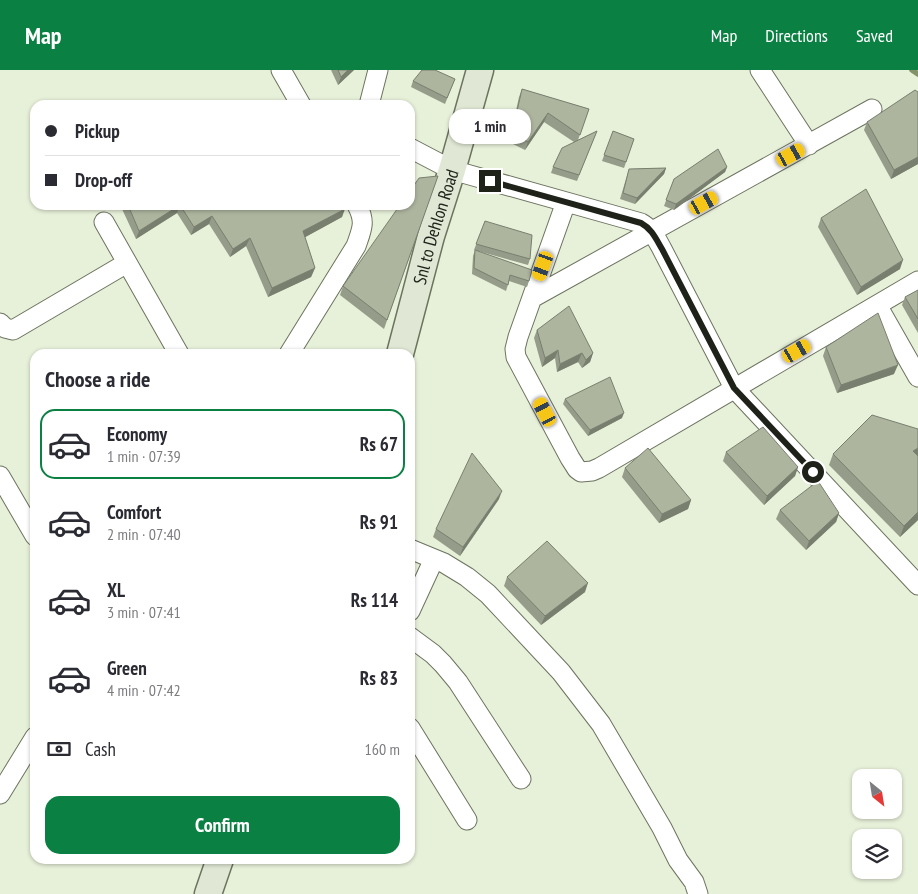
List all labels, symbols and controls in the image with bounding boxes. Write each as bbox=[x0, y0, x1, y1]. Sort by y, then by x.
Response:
text: Map bbox=[25, 20, 62, 51]
text: Map bbox=[711, 24, 737, 47]
text: Directions bbox=[765, 24, 828, 47]
text: Saved bbox=[856, 24, 893, 47]
callout: 1 min bbox=[449, 108, 531, 144]
text: 1 min bbox=[474, 116, 506, 136]
text: Pickup bbox=[75, 119, 120, 143]
car bbox=[774, 141, 807, 169]
street label: Snl to Dehlon Road bbox=[407, 166, 463, 287]
text: Drop-off bbox=[75, 168, 132, 192]
route end bbox=[479, 170, 501, 192]
car bbox=[687, 189, 720, 217]
car bbox=[530, 249, 555, 283]
car bbox=[780, 337, 813, 365]
text: Choose a ride bbox=[45, 365, 150, 393]
car bbox=[531, 395, 558, 429]
icon: car bbox=[47, 422, 92, 467]
text: Economy bbox=[107, 422, 167, 446]
text: Rs 67 bbox=[360, 432, 398, 456]
text: 1 min · 07:39 bbox=[107, 446, 181, 466]
route start bbox=[802, 461, 824, 483]
icon: car bbox=[47, 500, 92, 545]
text: Comfort bbox=[107, 500, 161, 524]
text: Rs 91 bbox=[360, 510, 398, 534]
text: 2 min · 07:40 bbox=[107, 524, 181, 544]
icon: car bbox=[47, 578, 92, 623]
text: XL bbox=[107, 578, 125, 602]
text: Rs 114 bbox=[351, 588, 398, 612]
text: 3 min · 07:41 bbox=[107, 602, 181, 622]
icon: car bbox=[47, 656, 92, 701]
text: Green bbox=[107, 656, 147, 680]
text: Rs 83 bbox=[360, 666, 398, 690]
text: 4 min · 07:42 bbox=[107, 680, 181, 700]
icon: cash bbox=[45, 735, 73, 763]
text: Cash bbox=[85, 737, 116, 761]
text: 160 m bbox=[365, 739, 400, 759]
north arrow bbox=[852, 769, 902, 819]
map controls bbox=[852, 769, 902, 879]
button: Confirm bbox=[45, 796, 400, 854]
button: layers bbox=[852, 829, 902, 879]

